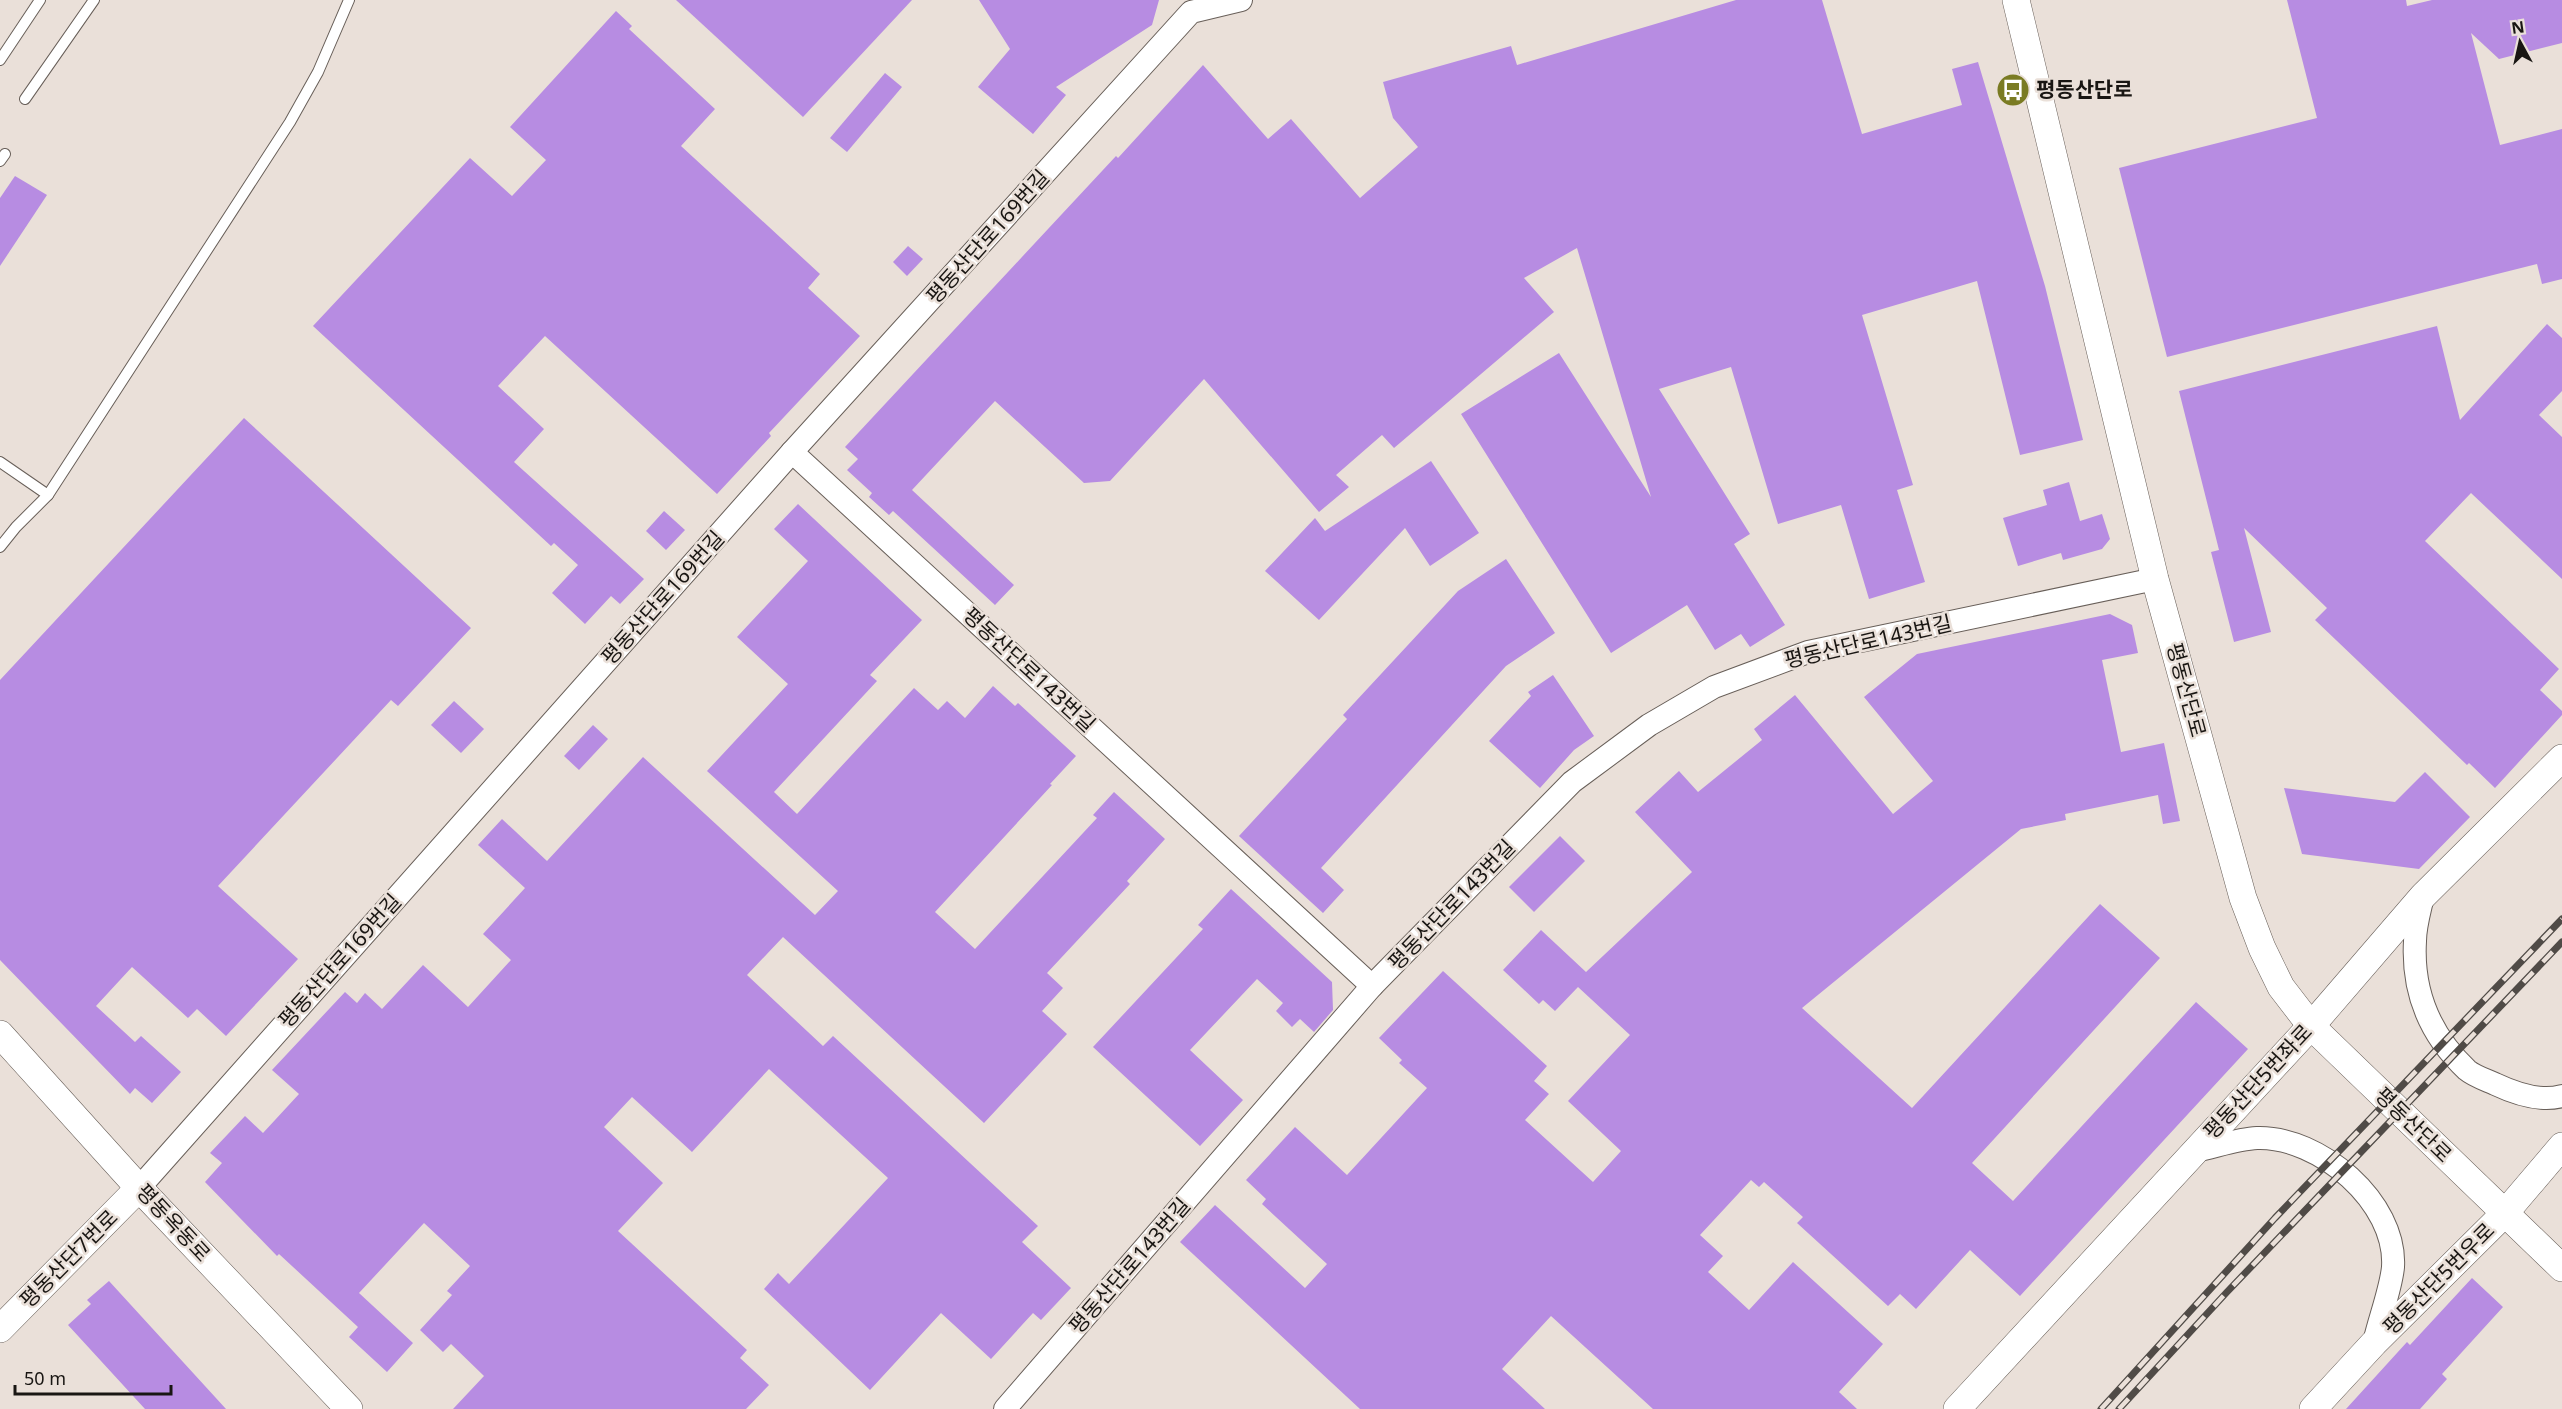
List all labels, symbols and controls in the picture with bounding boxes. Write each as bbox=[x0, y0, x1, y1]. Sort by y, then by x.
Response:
north arrow bbox=[2490, 12, 2550, 72]
text: N bbox=[2510, 15, 2526, 39]
bus stop icon: 평동산단로 bbox=[1995, 72, 2031, 108]
place label: 평동산단로 bbox=[2036, 75, 2133, 103]
street label: 평동산단로169번길 bbox=[920, 163, 1055, 309]
street label: 평동산단로169번길 bbox=[595, 524, 730, 670]
street label: 평동산단로143번길 bbox=[958, 601, 1102, 738]
street label: 평동산단로143번길 bbox=[1781, 608, 1954, 674]
street label: 평동산단로 bbox=[2161, 639, 2213, 740]
street label: 평동산단로143번길 bbox=[1382, 833, 1521, 976]
street label: 평동산단로169번길 bbox=[272, 887, 407, 1033]
street label: 평동산단5번좌로 bbox=[2197, 1018, 2318, 1145]
street label: 평동산단로 bbox=[2369, 1081, 2458, 1168]
street label: 평동옥동로 bbox=[131, 1177, 217, 1267]
street label: 평동산단로143번길 bbox=[1062, 1192, 1196, 1339]
street label: 평동산단7번로 bbox=[13, 1203, 123, 1313]
street label: 평동산단5번우로 bbox=[2376, 1216, 2500, 1340]
scale bar bbox=[15, 1358, 171, 1396]
text: 50 m bbox=[24, 1366, 66, 1390]

